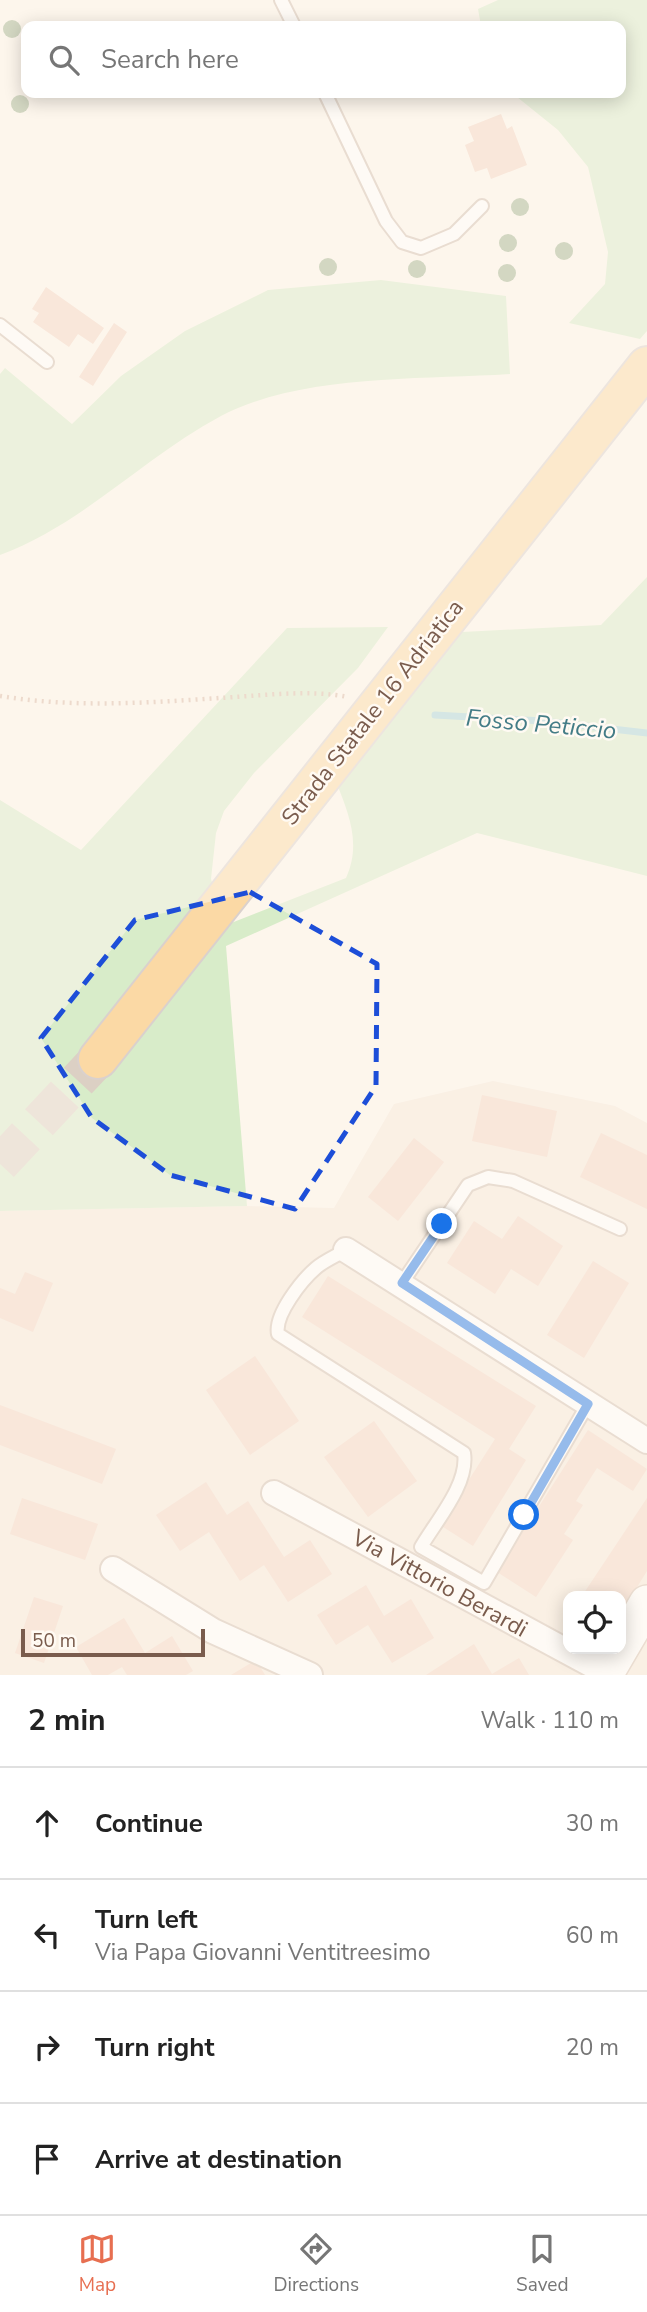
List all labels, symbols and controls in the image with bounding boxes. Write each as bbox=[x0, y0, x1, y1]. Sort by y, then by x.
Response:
search box bbox=[21, 21, 626, 98]
icon: search bbox=[45, 41, 83, 79]
text: Search here bbox=[101, 42, 239, 77]
street label: Strada Statale 16 Adriatica bbox=[274, 593, 470, 832]
water label: Fosso Peticcio bbox=[464, 701, 618, 747]
route end bbox=[426, 1208, 457, 1239]
route start bbox=[508, 1499, 539, 1530]
street label: Via Vittorio Berardi bbox=[346, 1522, 533, 1645]
map controls bbox=[563, 1591, 626, 1654]
button: locate bbox=[563, 1591, 626, 1654]
scale bar bbox=[21, 1626, 205, 1658]
text: 50 m bbox=[32, 1628, 76, 1654]
text: 2 min bbox=[28, 1700, 106, 1741]
text: Walk · 110 m bbox=[480, 1705, 619, 1736]
icon: ahead bbox=[28, 1804, 66, 1842]
text: Continue bbox=[95, 1806, 203, 1841]
text: 30 m bbox=[566, 1808, 619, 1839]
text: Turn left bbox=[95, 1902, 198, 1937]
icon: left bbox=[28, 1916, 66, 1954]
text: 60 m bbox=[566, 1920, 619, 1951]
text: Via Papa Giovanni Ventitreesimo bbox=[95, 1937, 431, 1968]
icon: right bbox=[28, 2028, 66, 2066]
text: Turn right bbox=[95, 2030, 214, 2065]
text: 20 m bbox=[566, 2032, 619, 2063]
icon: arrive bbox=[28, 2140, 66, 2178]
text: Arrive at destination bbox=[95, 2142, 342, 2177]
tab: Map bbox=[78, 2230, 116, 2298]
tab: Directions bbox=[273, 2230, 359, 2298]
tab: Saved bbox=[516, 2230, 569, 2298]

